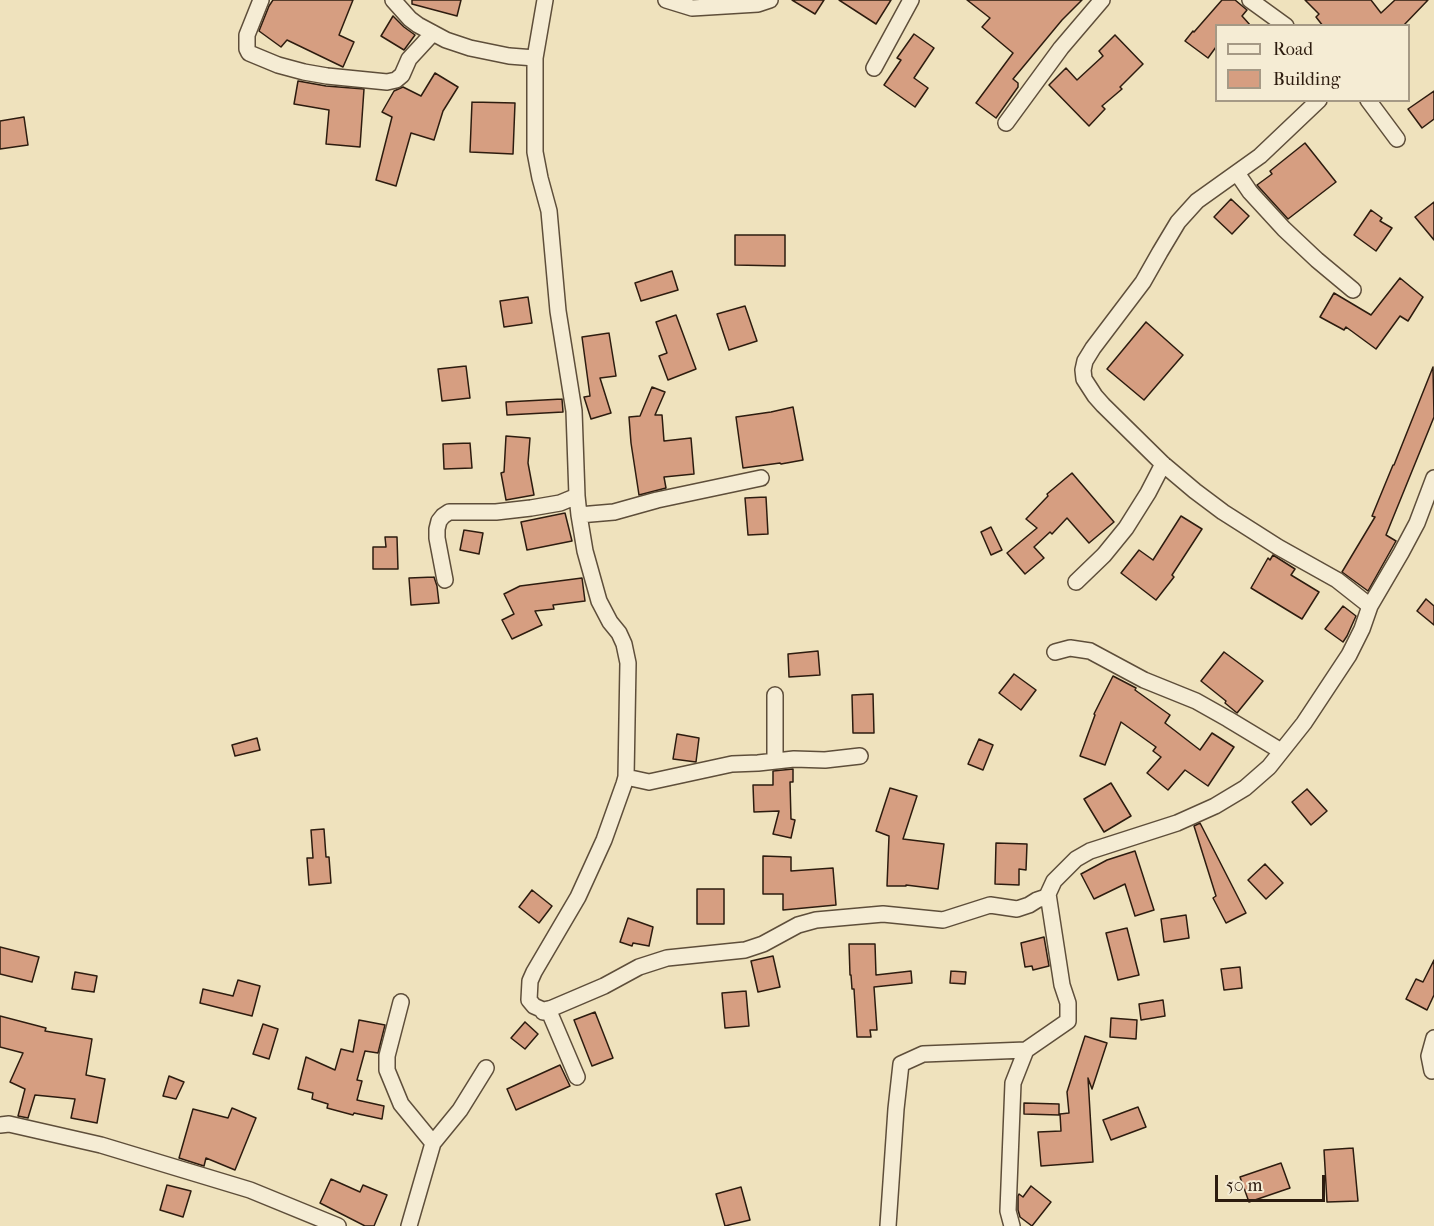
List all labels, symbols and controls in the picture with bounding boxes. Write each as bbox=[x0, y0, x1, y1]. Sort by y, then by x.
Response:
legend bbox=[1215, 24, 1410, 102]
text: Road bbox=[1273, 39, 1313, 60]
text: Building bbox=[1273, 69, 1340, 90]
scale bar bbox=[1218, 1163, 1328, 1201]
text: 50 m bbox=[1226, 1175, 1262, 1196]

